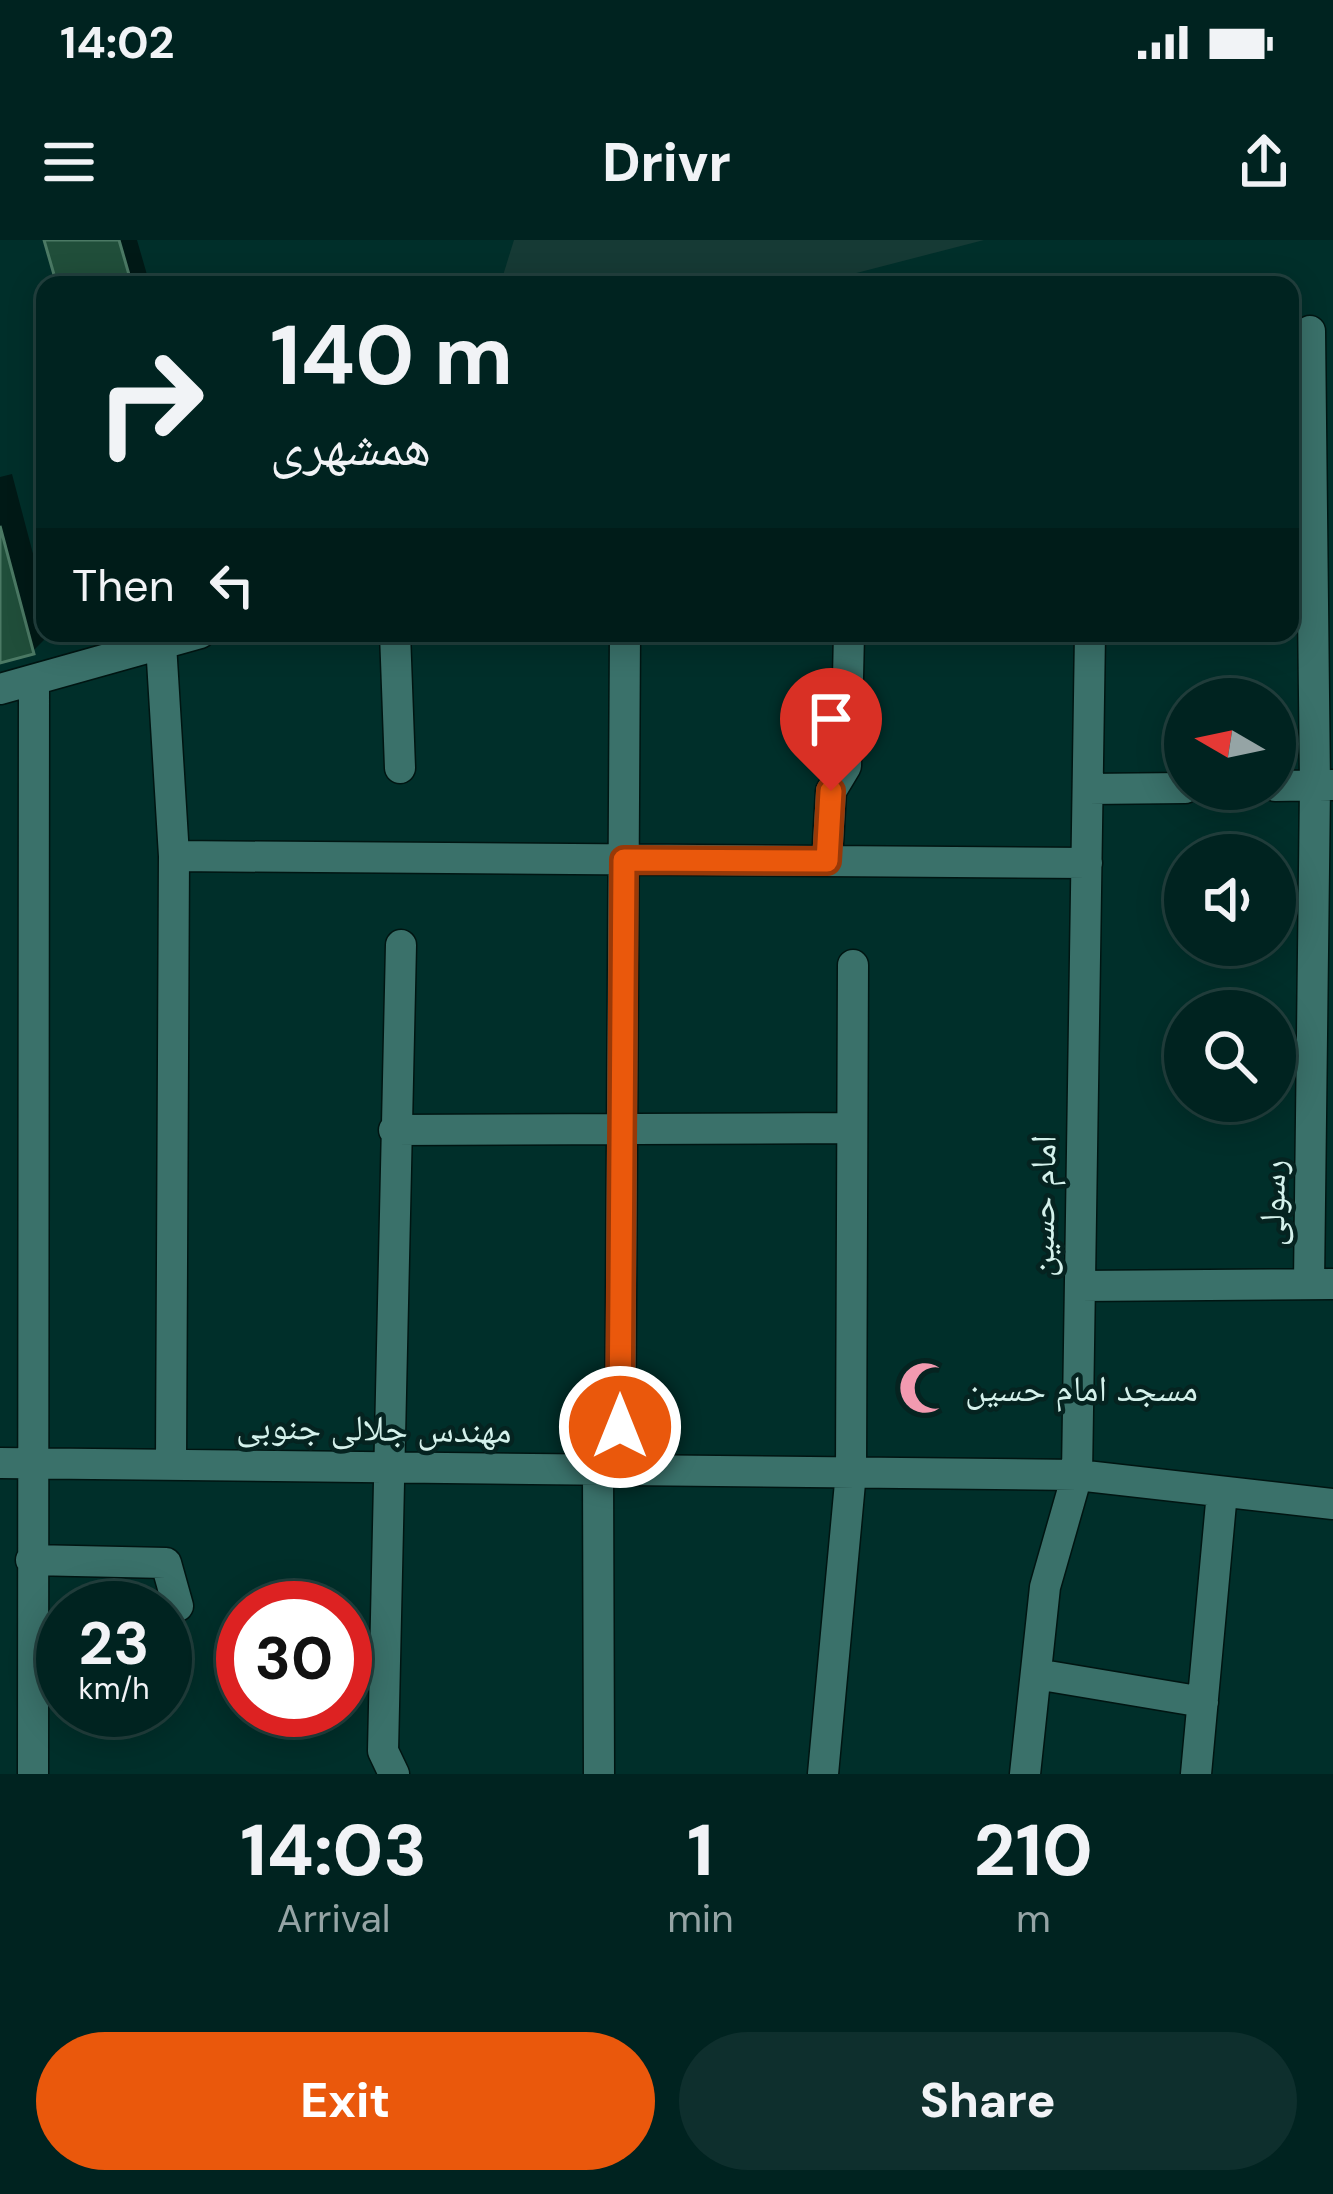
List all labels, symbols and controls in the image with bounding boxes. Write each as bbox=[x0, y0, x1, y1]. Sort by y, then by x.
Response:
text: 14:02 bbox=[60, 13, 175, 72]
text: Drivr bbox=[602, 127, 731, 198]
icon: menu bbox=[36, 129, 102, 195]
icon: share bbox=[1231, 129, 1297, 195]
text: 140 m bbox=[270, 301, 513, 410]
icon: right bbox=[72, 324, 228, 480]
text: همشهری bbox=[270, 411, 431, 482]
icon: left bbox=[199, 552, 265, 618]
text: Then bbox=[72, 556, 175, 615]
pin bbox=[780, 668, 882, 791]
north arrow bbox=[1164, 678, 1296, 810]
map controls bbox=[1164, 678, 1296, 1122]
icon: arrive bbox=[798, 686, 864, 752]
button: sound bbox=[1164, 834, 1296, 966]
button: search bbox=[1164, 990, 1296, 1122]
street label: امام حسین bbox=[1017, 1135, 1067, 1277]
street label: رسولی bbox=[1248, 1159, 1296, 1247]
mosque icon: مسجد امام حسین bbox=[896, 1359, 954, 1417]
position arrow bbox=[557, 1364, 683, 1490]
place label: مسجد امام حسین bbox=[965, 1365, 1198, 1412]
street label: مهندس جلالی جنوبی bbox=[236, 1402, 512, 1454]
speed limit sign: 30 bbox=[216, 1581, 372, 1737]
text: 23 bbox=[79, 1604, 149, 1683]
text: km/h bbox=[79, 1669, 149, 1708]
text: 14:03 bbox=[240, 1804, 427, 1897]
text: 1 bbox=[687, 1804, 714, 1897]
text: 210 bbox=[974, 1804, 1093, 1897]
text: Arrival bbox=[277, 1893, 390, 1944]
text: min bbox=[667, 1893, 734, 1944]
text: m bbox=[1016, 1893, 1051, 1944]
button: Exit bbox=[36, 2032, 655, 2170]
button: Share bbox=[679, 2032, 1297, 2170]

